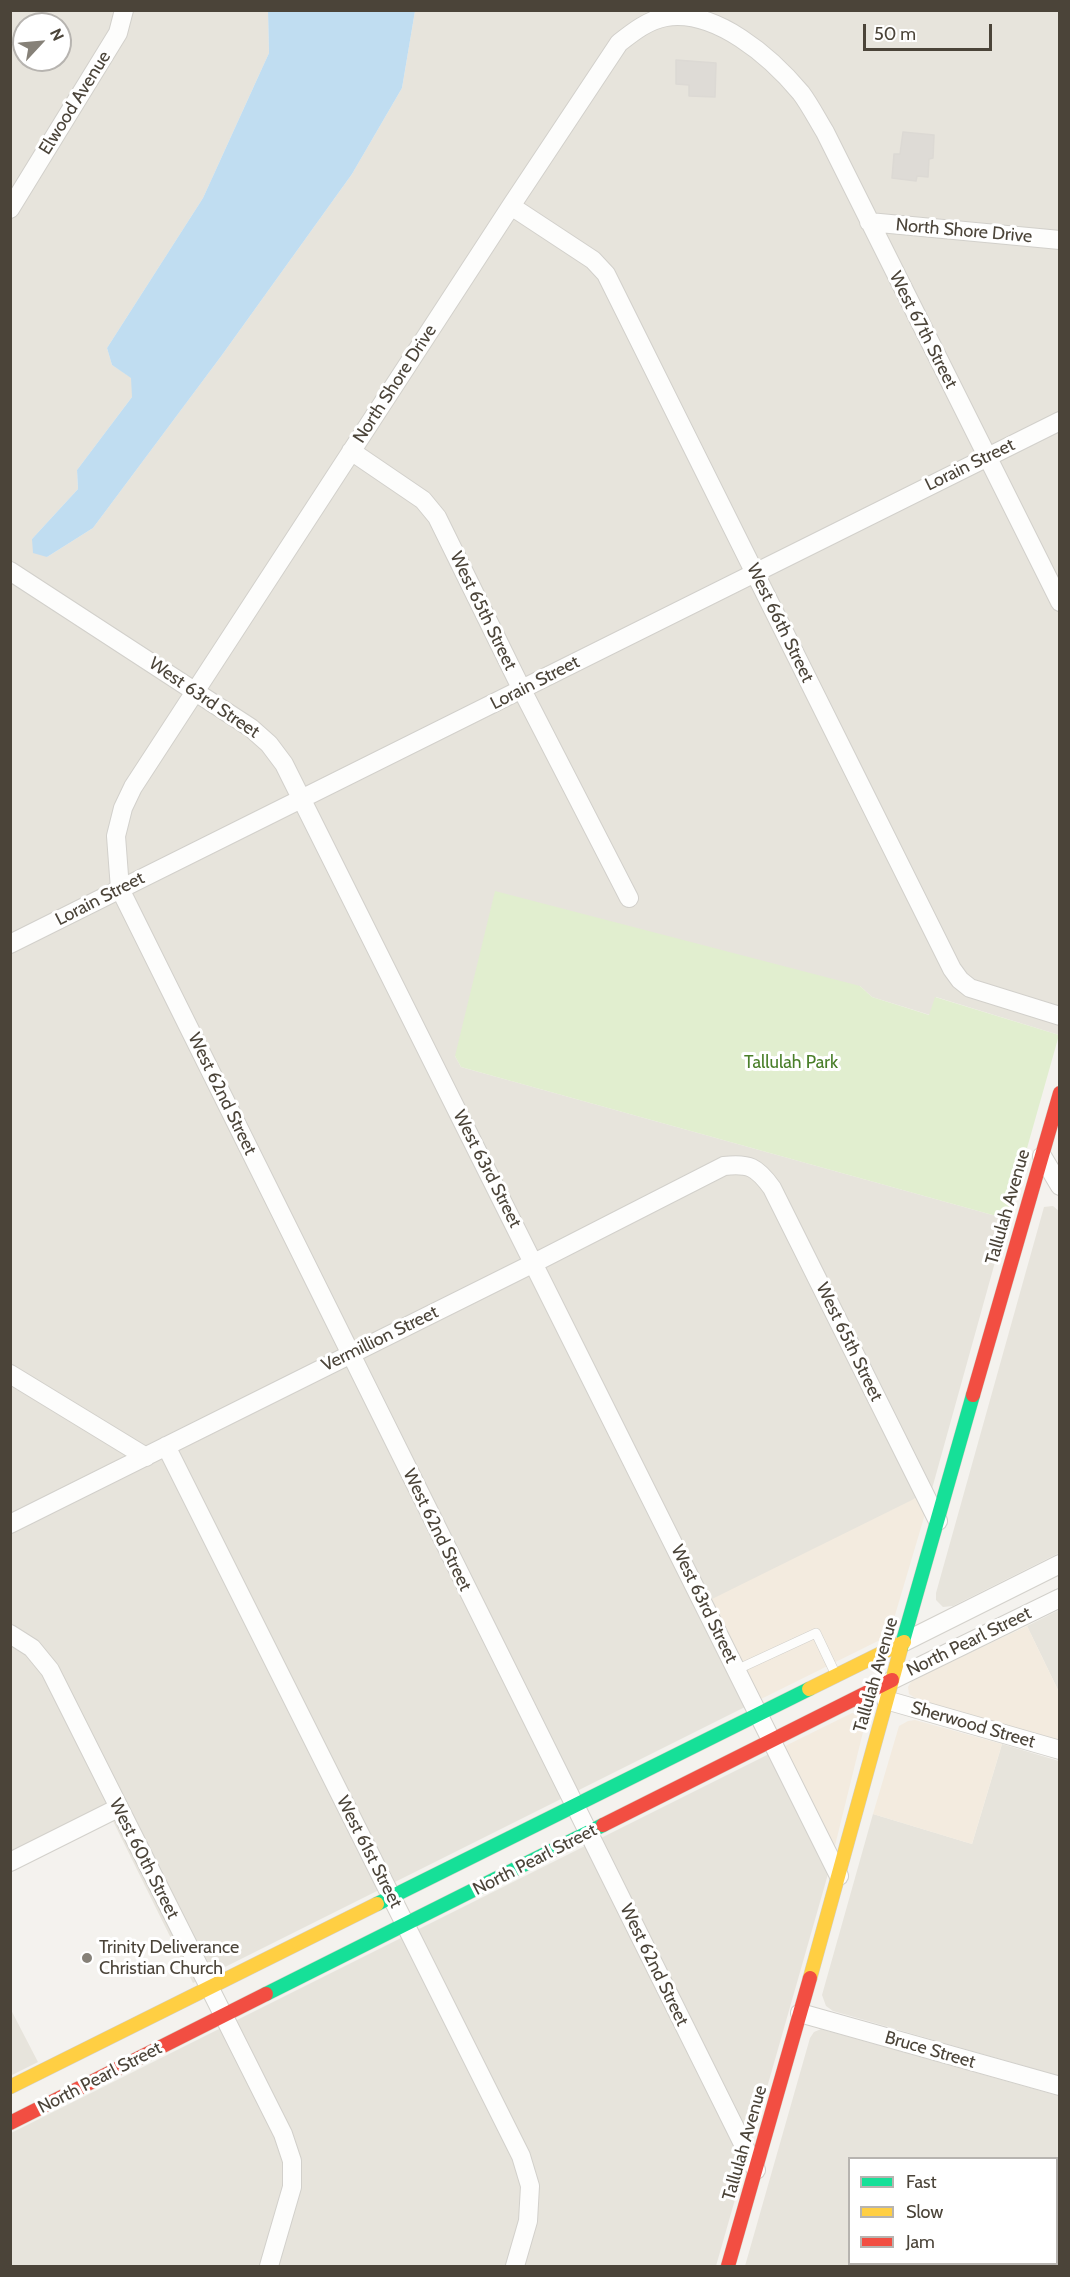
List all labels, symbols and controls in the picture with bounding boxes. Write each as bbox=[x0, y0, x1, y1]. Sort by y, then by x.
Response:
north arrow bbox=[12, 12, 72, 72]
scale bar bbox=[866, 12, 995, 50]
text: 50 m bbox=[874, 23, 916, 45]
text: N bbox=[46, 26, 68, 44]
street label: Elwood Avenue bbox=[35, 47, 115, 159]
street label: North Shore Drive bbox=[895, 214, 1033, 248]
street label: West 67th Street bbox=[884, 268, 962, 392]
street label: North Shore Drive bbox=[349, 321, 441, 447]
street label: Lorain Street bbox=[922, 434, 1018, 496]
street label: West 65th Street bbox=[445, 548, 521, 674]
street label: West 66th Street bbox=[742, 560, 818, 686]
street label: Lorain Street bbox=[487, 651, 583, 715]
street label: West 63rd Street bbox=[145, 653, 263, 743]
street label: Lorain Street bbox=[52, 867, 148, 931]
street label: West 62nd Street bbox=[183, 1029, 261, 1159]
park label: Tallulah Park bbox=[744, 1052, 838, 1074]
street label: West 63rd Street bbox=[448, 1107, 526, 1231]
street label: Tallulah Avenue bbox=[981, 1147, 1035, 1267]
street label: West 65th Street bbox=[811, 1279, 887, 1405]
street label: Vermillion Street bbox=[318, 1301, 442, 1377]
street label: West 62nd Street bbox=[398, 1465, 476, 1595]
street label: West 63rd Street bbox=[666, 1541, 742, 1667]
street label: North Pearl Street bbox=[903, 1602, 1035, 1682]
street label: Tallulah Avenue bbox=[849, 1615, 903, 1735]
street label: Sherwood Street bbox=[908, 1697, 1038, 1753]
street label: West 61st Street bbox=[331, 1792, 407, 1912]
street label: West 60th Street bbox=[104, 1795, 184, 1923]
street label: North Pearl Street bbox=[469, 1819, 601, 1901]
street label: West 62nd Street bbox=[615, 1900, 693, 2030]
place label: Trinity Deliverance Christian Church bbox=[99, 1937, 239, 1980]
marker: Trinity Deliverance Christian Church bbox=[80, 1951, 94, 1965]
street label: Bruce Street bbox=[882, 2027, 978, 2073]
street label: North Pearl Street bbox=[34, 2037, 166, 2119]
street label: Tallulah Avenue bbox=[718, 2083, 772, 2203]
legend bbox=[848, 2157, 1058, 2265]
text: Fast bbox=[906, 2171, 937, 2193]
text: Slow bbox=[906, 2201, 943, 2223]
text: Jam bbox=[906, 2231, 935, 2253]

